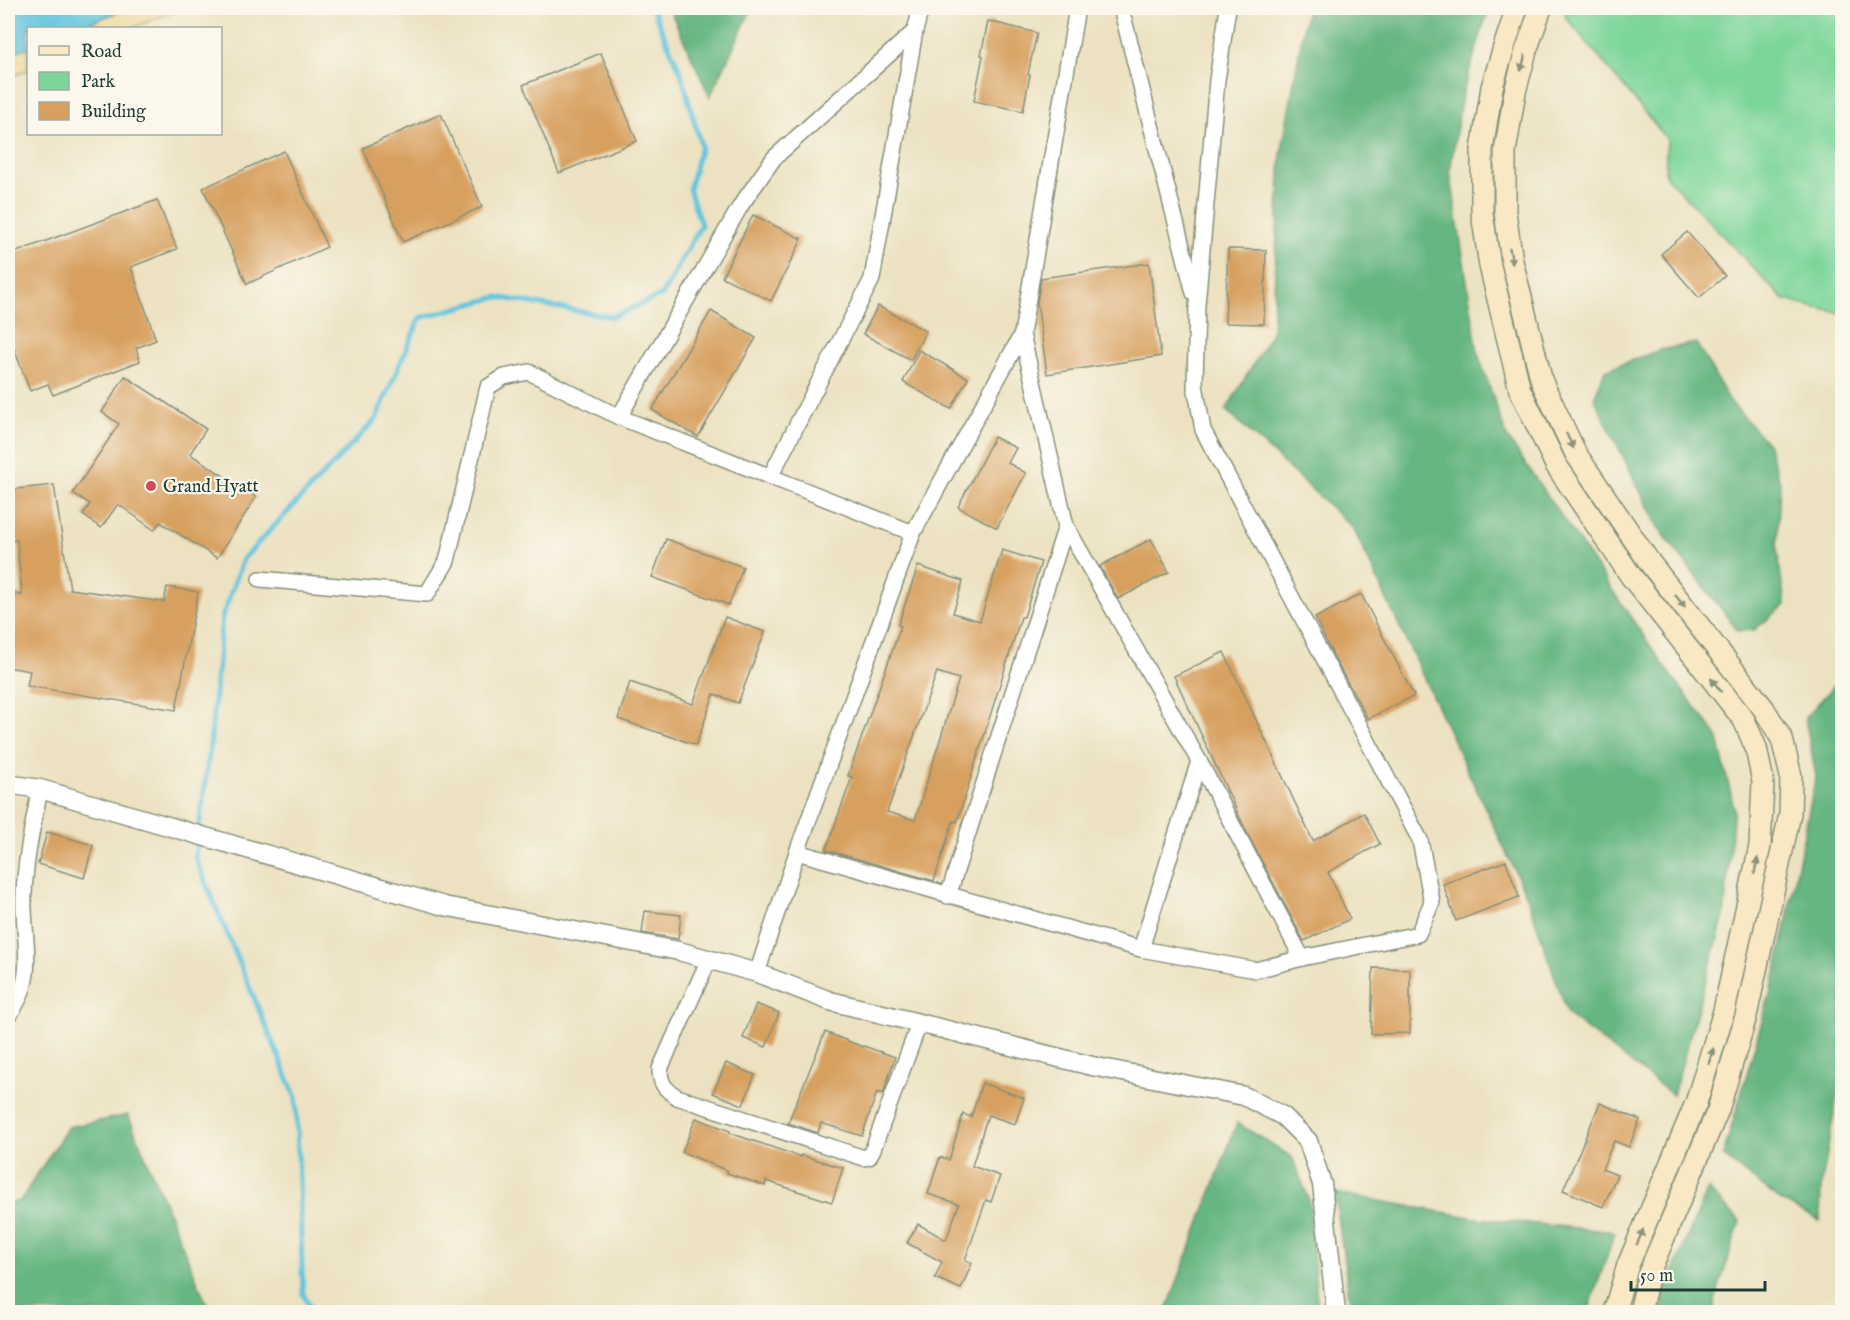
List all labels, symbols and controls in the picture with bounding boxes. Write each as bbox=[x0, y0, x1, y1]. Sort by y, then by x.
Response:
legend bbox=[27, 27, 222, 135]
text: Road bbox=[81, 41, 122, 64]
one-way arrow bbox=[1517, 54, 1527, 72]
text: Park bbox=[81, 71, 116, 94]
text: Building bbox=[81, 101, 146, 124]
one-way arrow bbox=[1507, 246, 1516, 265]
one-way arrow bbox=[1565, 432, 1574, 449]
place label: Grand Hyatt bbox=[163, 476, 259, 499]
marker: Grand Hyatt bbox=[144, 479, 158, 493]
one-way arrow bbox=[1673, 593, 1686, 609]
one-way arrow bbox=[1711, 677, 1723, 692]
one-way arrow bbox=[1752, 857, 1761, 876]
one-way arrow bbox=[1706, 1047, 1716, 1065]
one-way arrow bbox=[1635, 1228, 1645, 1246]
scale bar bbox=[1631, 1254, 1764, 1292]
text: 50 m bbox=[1640, 1265, 1673, 1288]

